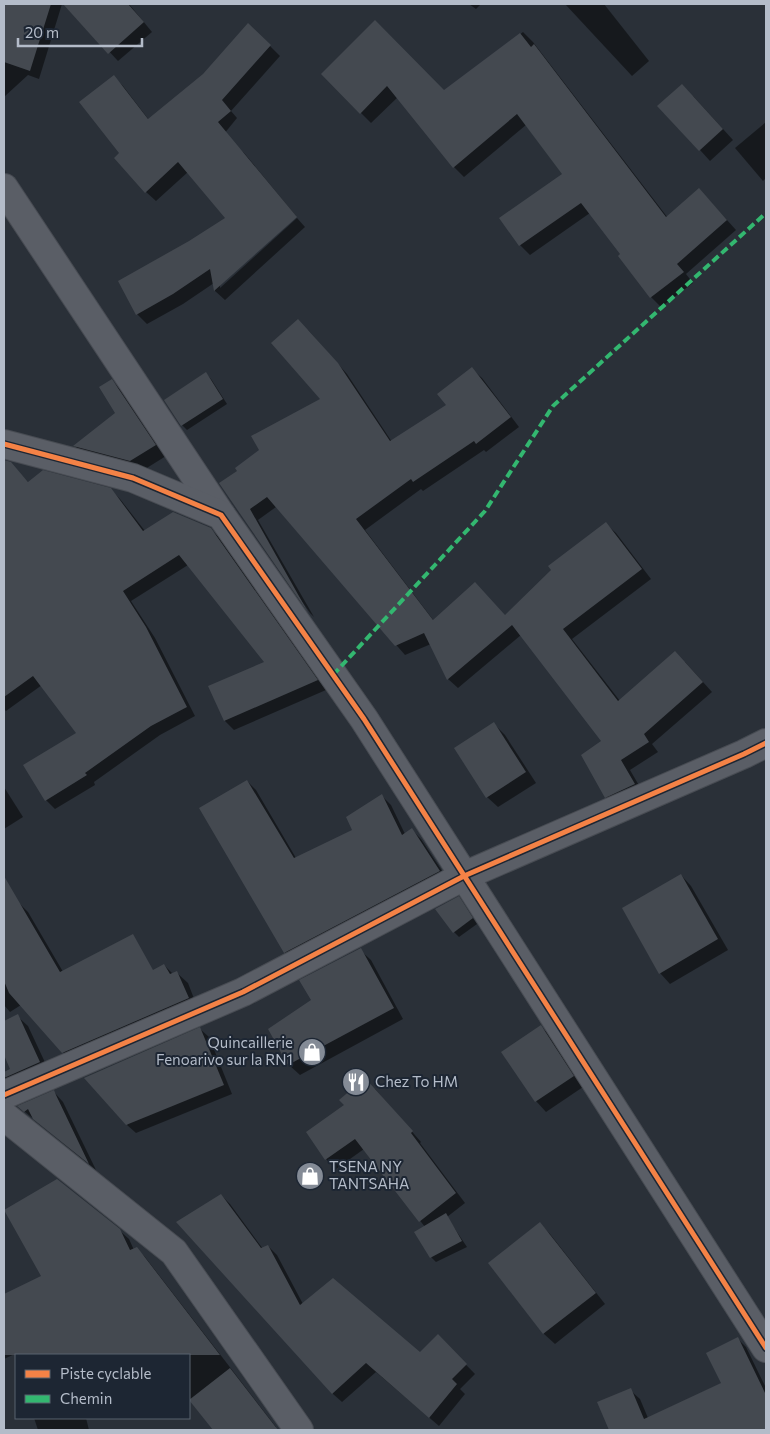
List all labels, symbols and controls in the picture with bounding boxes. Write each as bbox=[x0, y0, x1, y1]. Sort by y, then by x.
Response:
scale bar bbox=[18, 15, 141, 47]
text: 20 m bbox=[25, 23, 59, 41]
place label: Quincaillerie Fenoarivo sur la RN1 bbox=[156, 1033, 293, 1068]
shop icon: Quincaillerie Fenoarivo sur la RN1 bbox=[297, 1037, 327, 1067]
restaurant icon: Chez To HM bbox=[341, 1067, 371, 1097]
place label: Chez To HM bbox=[375, 1072, 458, 1090]
place label: TSENA NY TANTSAHA bbox=[329, 1157, 409, 1192]
shop icon: TSENA NY TANTSAHA bbox=[295, 1161, 325, 1191]
legend bbox=[15, 1354, 190, 1419]
text: Piste cyclable bbox=[60, 1364, 152, 1382]
text: Chemin bbox=[60, 1389, 112, 1407]

